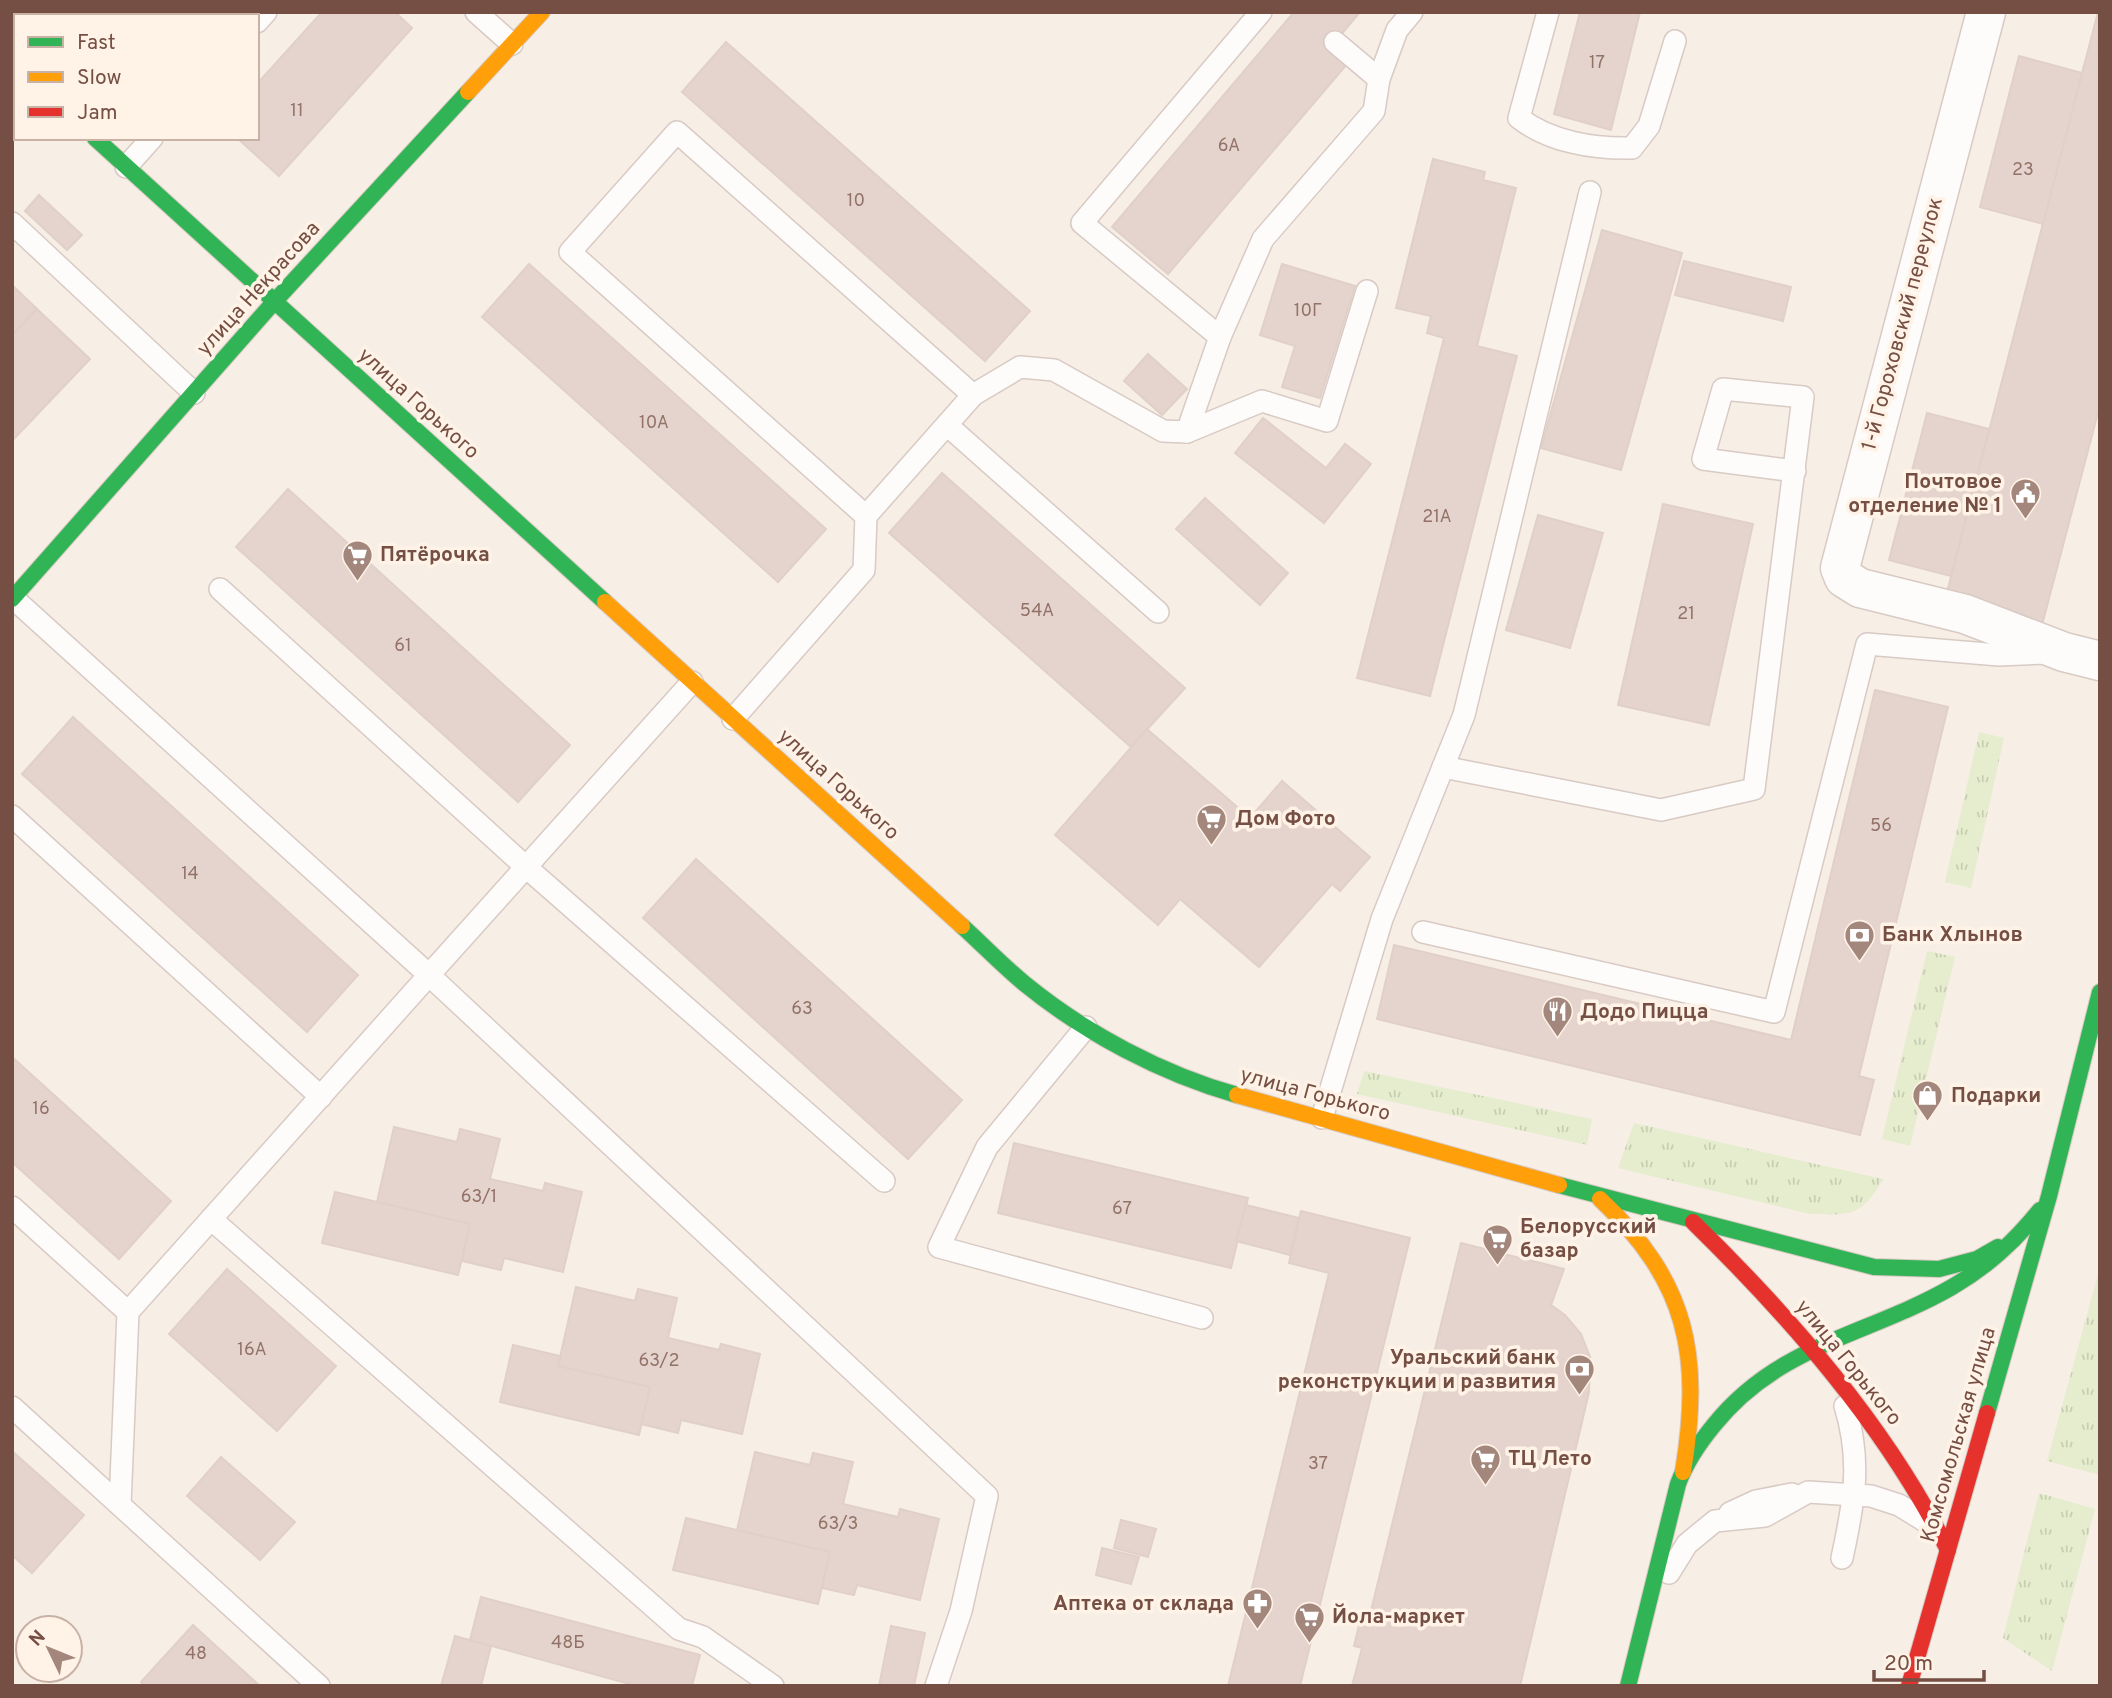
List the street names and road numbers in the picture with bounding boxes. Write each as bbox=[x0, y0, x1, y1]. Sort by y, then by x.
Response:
street label: 1-й Гороховский переулок bbox=[1856, 194, 1950, 454]
street label: улица Некрасова bbox=[191, 216, 327, 362]
street label: улица Горького bbox=[352, 342, 484, 466]
street label: улица Горького bbox=[772, 723, 904, 847]
street label: улица Горького bbox=[1237, 1062, 1393, 1128]
street label: улица Горького bbox=[1789, 1294, 1907, 1432]
street label: Комсомольская улица bbox=[1915, 1324, 2003, 1546]

